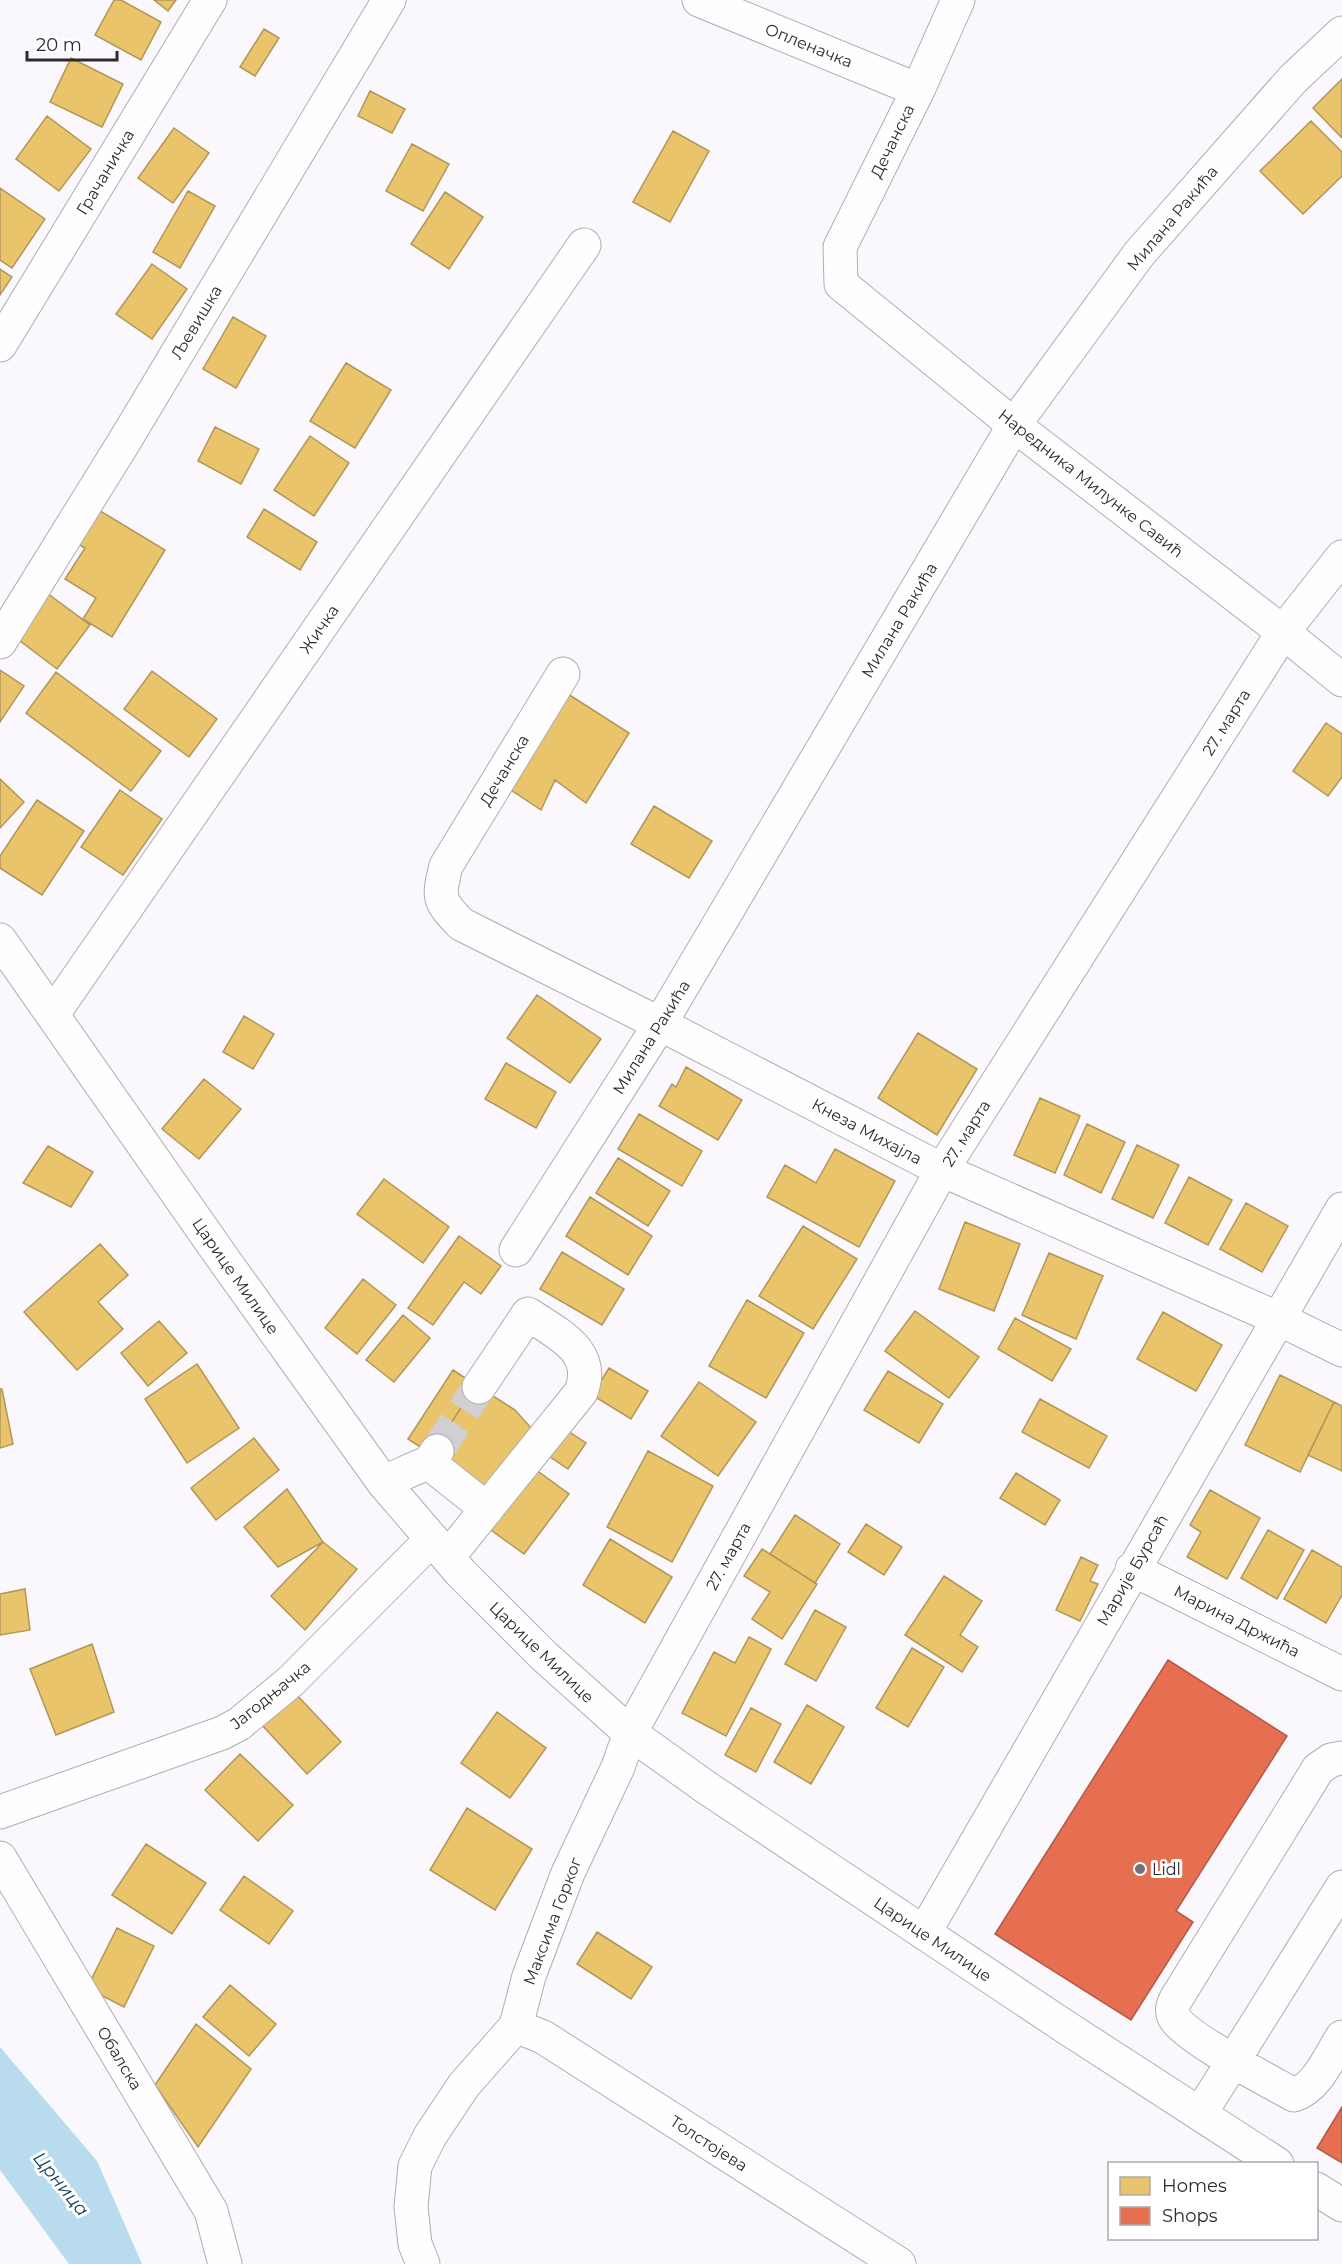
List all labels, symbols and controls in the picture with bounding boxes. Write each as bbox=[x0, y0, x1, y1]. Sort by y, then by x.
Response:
street label: Опленачка bbox=[762, 19, 855, 72]
scale bar bbox=[27, 24, 117, 62]
text: 20 m bbox=[36, 34, 82, 56]
street label: Дечанска bbox=[866, 101, 918, 181]
street label: Грачаничка bbox=[72, 126, 138, 218]
street label: Милана Ракића bbox=[1123, 162, 1222, 275]
street label: Љевишка bbox=[167, 282, 226, 363]
street label: Наредника Милунке Савић bbox=[994, 405, 1187, 562]
street label: Милана Ракића bbox=[858, 559, 941, 681]
street label: Жичка bbox=[296, 601, 343, 657]
street label: 27. марта bbox=[1199, 686, 1254, 759]
street label: Дечанска bbox=[476, 731, 533, 809]
street label: Милана Ракића bbox=[609, 977, 694, 1098]
street label: Кнеза Михајла bbox=[809, 1094, 925, 1168]
street label: 27. марта bbox=[939, 1097, 994, 1170]
street label: Царице Милице bbox=[188, 1214, 283, 1338]
street label: Марије Бурсаћ bbox=[1093, 1511, 1172, 1629]
street label: 27. марта bbox=[702, 1519, 755, 1594]
street label: Марина Држића bbox=[1171, 1581, 1303, 1661]
street label: Царице Милице bbox=[485, 1598, 598, 1707]
street label: Јагодњачка bbox=[226, 1657, 314, 1734]
street label: Максима Горког bbox=[519, 1854, 586, 1988]
place label: Lidl bbox=[1152, 1860, 1181, 1879]
marker: Lidl bbox=[1133, 1862, 1147, 1876]
street label: Царице Милице bbox=[870, 1893, 995, 1986]
street label: Обалска bbox=[93, 2023, 146, 2094]
street label: Толстојева bbox=[667, 2111, 751, 2175]
water label: Црница bbox=[28, 2147, 94, 2221]
legend bbox=[1108, 2162, 1318, 2240]
text: Homes bbox=[1162, 2175, 1227, 2197]
text: Shops bbox=[1162, 2205, 1218, 2227]

